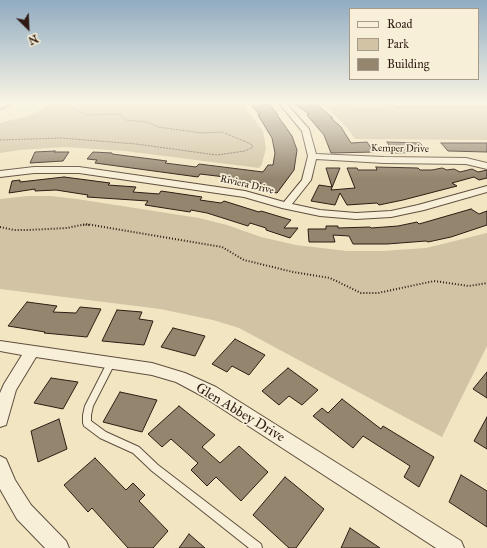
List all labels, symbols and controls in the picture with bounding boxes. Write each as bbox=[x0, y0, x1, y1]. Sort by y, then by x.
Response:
north arrow bbox=[8, 8, 48, 48]
legend bbox=[349, 8, 479, 80]
text: Road bbox=[387, 17, 413, 31]
text: N bbox=[26, 32, 40, 47]
text: Park bbox=[387, 37, 409, 51]
text: Building bbox=[387, 57, 429, 71]
street label: Kemper Drive bbox=[371, 142, 429, 156]
street label: Riviera Drive bbox=[219, 173, 275, 197]
street label: Glen Abbey Drive bbox=[192, 380, 288, 446]

